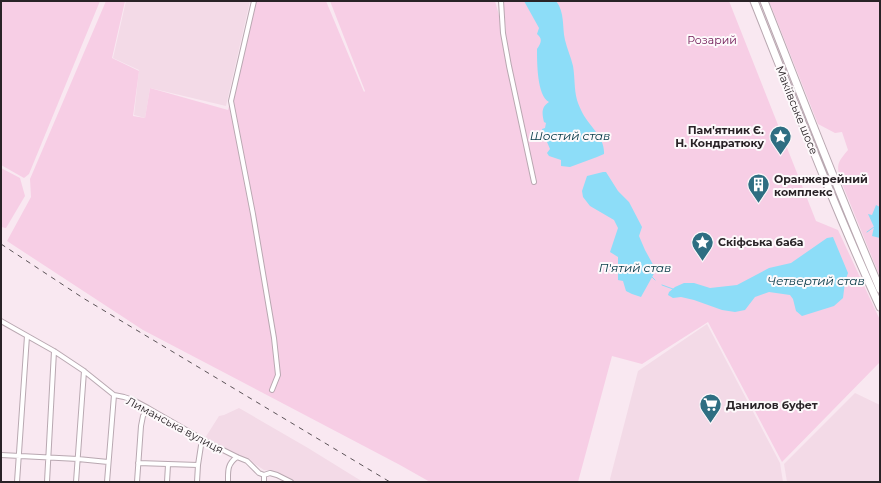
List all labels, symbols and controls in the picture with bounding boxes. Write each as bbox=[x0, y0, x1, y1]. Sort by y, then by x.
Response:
park label: Розарий bbox=[687, 33, 737, 47]
street label: Макіївське шосе bbox=[773, 64, 821, 157]
place label: Пам'ятник Є. Н. Кондратюку bbox=[675, 123, 764, 150]
place icon: Пам'ятник Є. Н. Кондратюку bbox=[767, 123, 793, 156]
water label: Шостий став bbox=[530, 128, 610, 143]
building icon: Оранжерейний комплекс bbox=[746, 172, 772, 205]
place label: Оранжерейний комплекс bbox=[774, 172, 868, 199]
place icon: Скіфська баба bbox=[689, 229, 715, 262]
place label: Скіфська баба bbox=[718, 235, 804, 249]
water label: П'ятий став bbox=[599, 260, 671, 275]
water label: Четвертий став bbox=[767, 273, 865, 288]
supermarket icon: Данилов буфет bbox=[698, 392, 724, 425]
street label: Лиманська вулиця bbox=[124, 393, 226, 457]
place label: Данилов буфет bbox=[726, 398, 818, 412]

